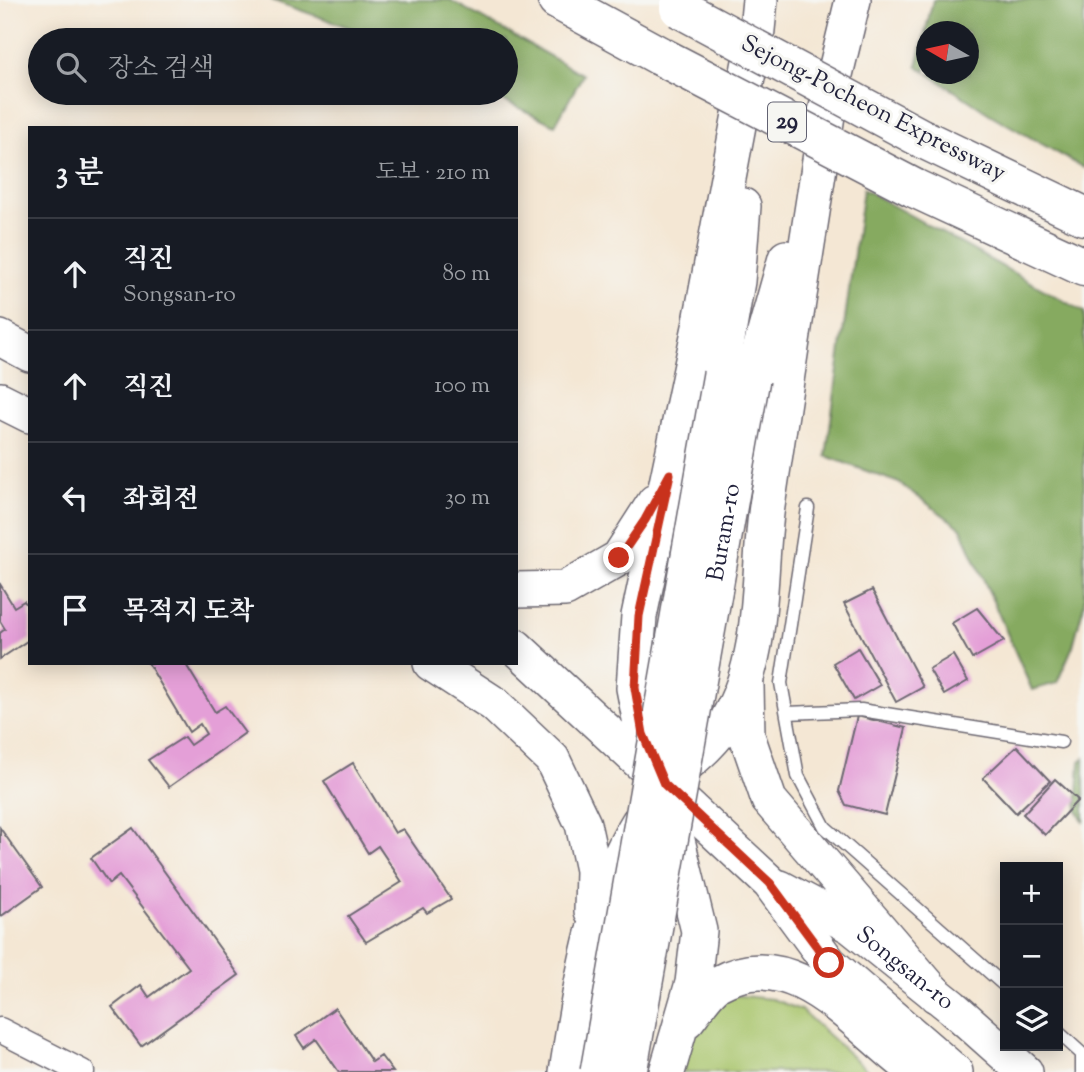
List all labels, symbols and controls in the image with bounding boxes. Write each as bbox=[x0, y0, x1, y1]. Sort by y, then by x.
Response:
north arrow bbox=[916, 21, 979, 84]
street label: Sejong-Pocheon Expressway bbox=[735, 27, 1011, 191]
search box bbox=[28, 28, 518, 105]
icon: search bbox=[52, 48, 90, 86]
text: 장소 검색 bbox=[108, 51, 214, 88]
road number: 29 bbox=[768, 102, 806, 141]
text: 3 분 bbox=[56, 153, 104, 196]
text: 도보 · 210 m bbox=[376, 157, 490, 190]
text: 직진 bbox=[123, 242, 173, 279]
icon: ahead bbox=[56, 255, 94, 293]
text: 80 m bbox=[442, 258, 490, 291]
text: Songsan-ro bbox=[123, 279, 236, 312]
icon: ahead bbox=[56, 367, 94, 405]
text: 직진 bbox=[123, 370, 173, 407]
text: 100 m bbox=[434, 370, 490, 403]
icon: left bbox=[56, 479, 94, 517]
street label: Buram-ro bbox=[699, 481, 750, 584]
text: 좌회전 bbox=[123, 482, 198, 519]
text: 30 m bbox=[445, 482, 490, 515]
route end bbox=[603, 542, 634, 573]
icon: arrive bbox=[56, 591, 94, 629]
text: 목적지 도착 bbox=[123, 594, 254, 631]
map controls bbox=[1000, 862, 1063, 1051]
button: + bbox=[1000, 862, 1063, 925]
street label: Songsan-ro bbox=[848, 919, 961, 1019]
button: − bbox=[1000, 925, 1063, 988]
route start bbox=[813, 947, 844, 978]
button: layers bbox=[1000, 988, 1063, 1051]

